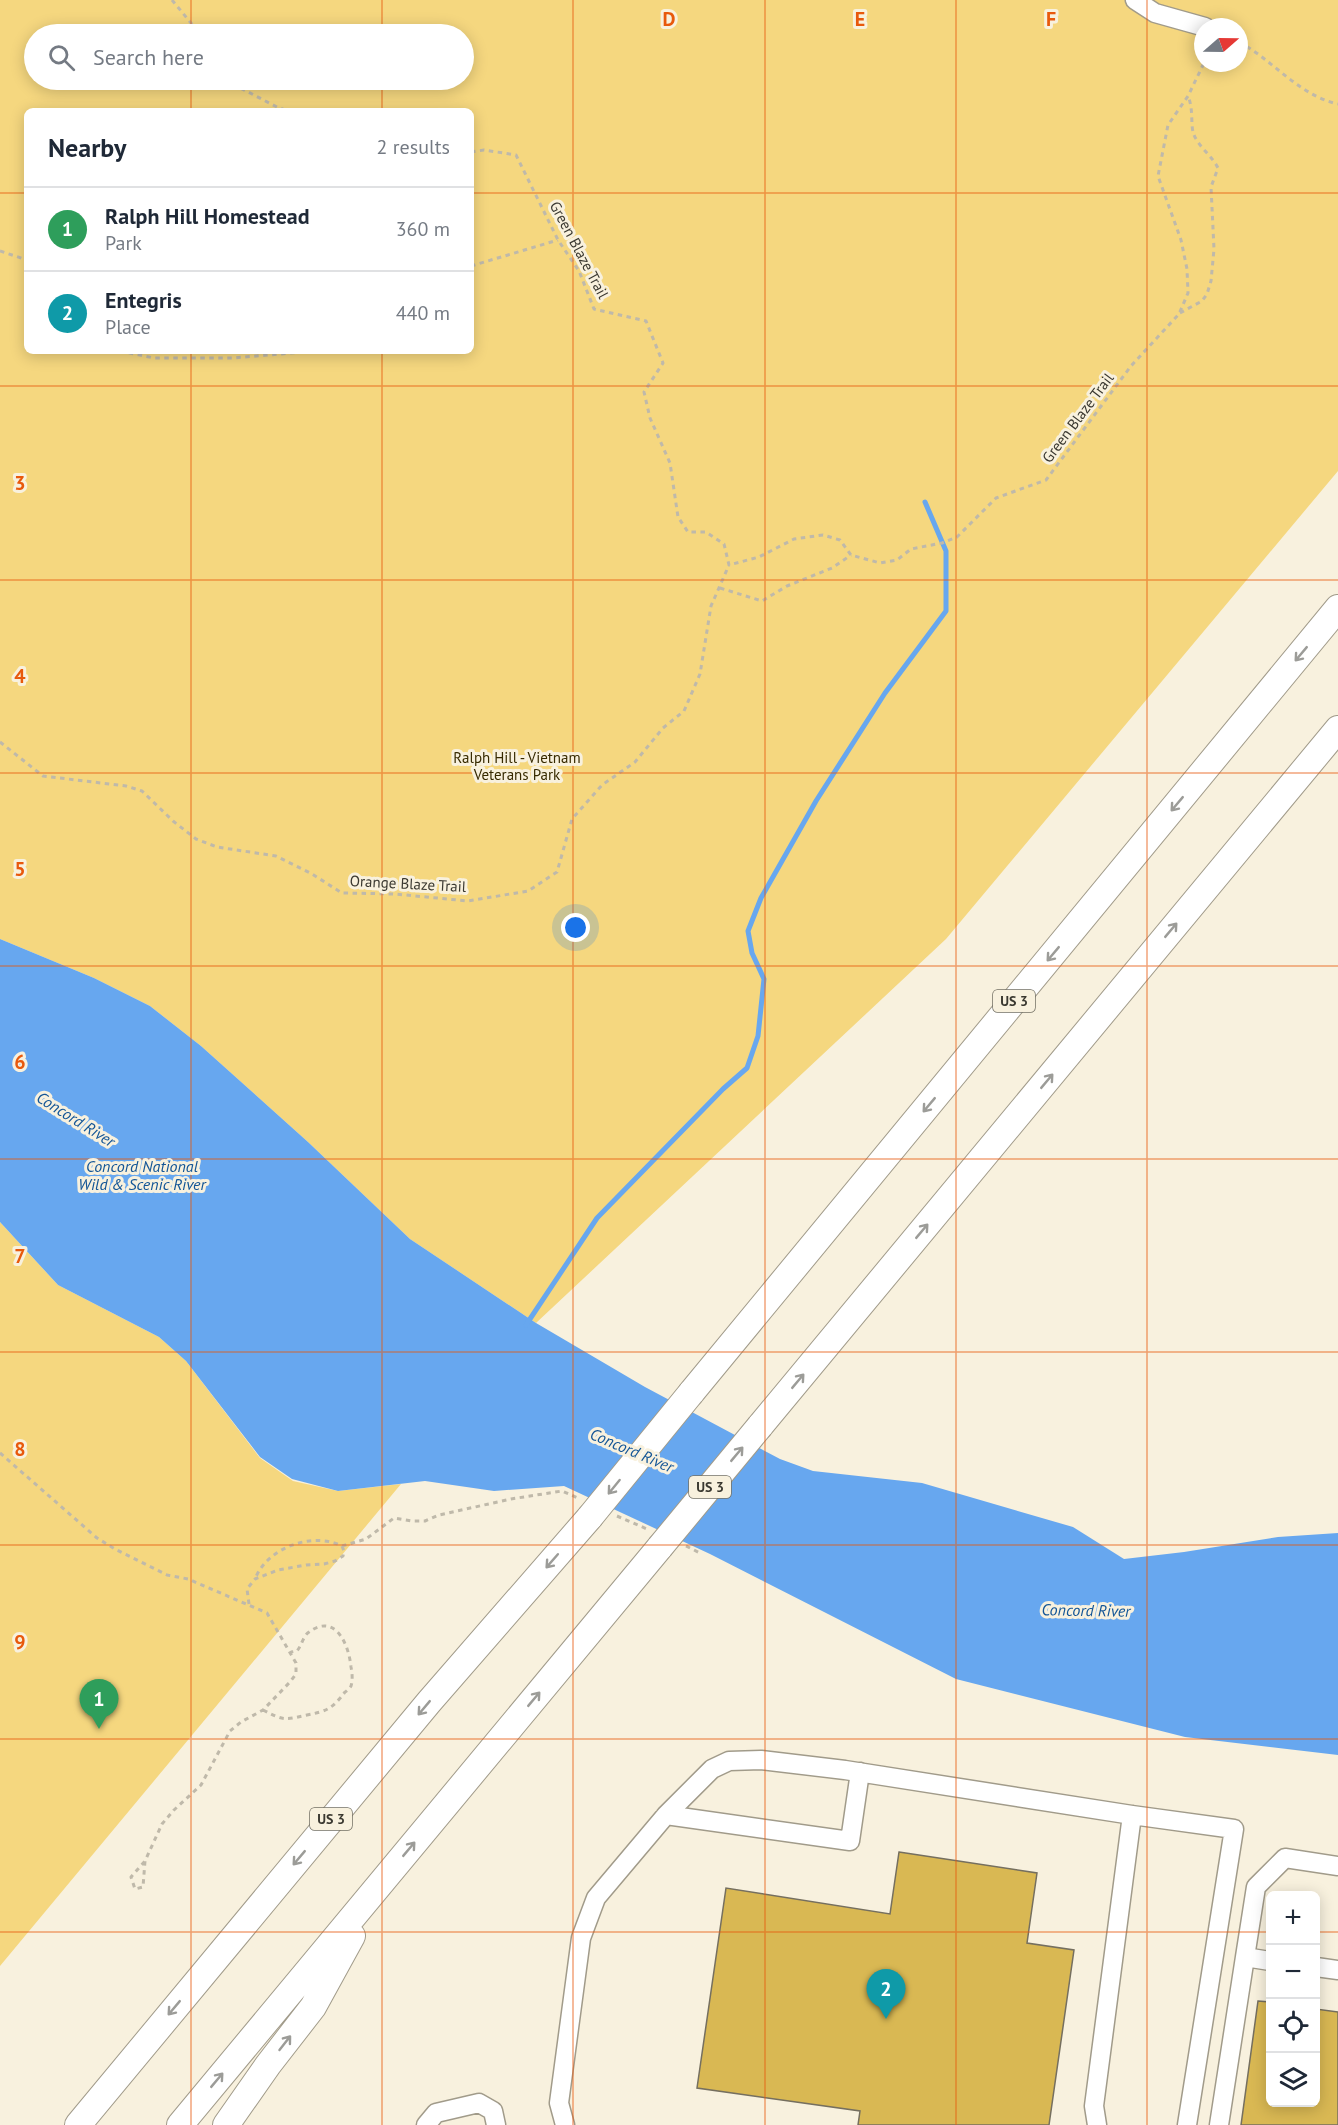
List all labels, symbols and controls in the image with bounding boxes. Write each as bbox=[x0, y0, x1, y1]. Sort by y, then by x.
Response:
text: D bbox=[663, 6, 676, 32]
text: E bbox=[855, 6, 865, 32]
text: F bbox=[1046, 6, 1056, 32]
north arrow bbox=[1194, 18, 1248, 72]
search box bbox=[24, 24, 474, 90]
icon: search bbox=[45, 41, 78, 74]
text: Search here bbox=[93, 43, 204, 71]
text: Nearby bbox=[48, 131, 126, 164]
text: 2 results bbox=[377, 134, 450, 160]
street label: Green Blaze Trail bbox=[546, 198, 613, 302]
text: Ralph Hill Homestead bbox=[105, 202, 310, 230]
text: 1 bbox=[62, 216, 73, 242]
text: 360 m bbox=[396, 216, 450, 242]
text: Park bbox=[105, 230, 142, 256]
text: Entegris bbox=[105, 286, 182, 314]
text: 2 bbox=[62, 300, 73, 326]
text: 440 m bbox=[396, 300, 450, 326]
text: Place bbox=[105, 314, 151, 340]
street label: Green Blaze Trail bbox=[1038, 369, 1118, 466]
text: 3 bbox=[14, 470, 26, 496]
one-way arrow bbox=[1294, 645, 1307, 661]
text: 4 bbox=[14, 663, 26, 689]
park label: Ralph Hill - Vietnam Veterans Park bbox=[453, 748, 581, 784]
one-way arrow bbox=[1170, 796, 1183, 812]
text: 5 bbox=[14, 856, 26, 882]
street label: Orange Blaze Trail bbox=[349, 871, 467, 896]
your location bbox=[561, 913, 590, 942]
one-way arrow bbox=[1164, 923, 1177, 939]
one-way arrow bbox=[1046, 946, 1059, 962]
road number: US 3 bbox=[993, 990, 1035, 1012]
text: 6 bbox=[14, 1049, 26, 1075]
one-way arrow bbox=[1040, 1073, 1053, 1089]
water label: Concord River bbox=[33, 1087, 120, 1152]
one-way arrow bbox=[922, 1097, 935, 1113]
water label: Concord National Wild & Scenic River bbox=[78, 1156, 207, 1194]
one-way arrow bbox=[916, 1223, 929, 1239]
text: 7 bbox=[14, 1243, 26, 1269]
one-way arrow bbox=[791, 1373, 804, 1389]
water label: Concord River bbox=[587, 1423, 678, 1477]
text: 8 bbox=[14, 1436, 26, 1462]
one-way arrow bbox=[731, 1446, 744, 1462]
road number: US 3 bbox=[689, 1476, 731, 1498]
one-way arrow bbox=[608, 1479, 621, 1495]
one-way arrow bbox=[545, 1553, 559, 1568]
water label: Concord River bbox=[1041, 1599, 1132, 1621]
text: 9 bbox=[14, 1629, 26, 1655]
pin: 1 bbox=[80, 1680, 118, 1729]
one-way arrow bbox=[527, 1691, 540, 1707]
one-way arrow bbox=[417, 1700, 430, 1716]
road number: US 3 bbox=[310, 1808, 352, 1830]
one-way arrow bbox=[402, 1842, 416, 1857]
one-way arrow bbox=[292, 1850, 306, 1865]
map controls bbox=[1266, 1891, 1320, 2107]
button: + bbox=[1266, 1891, 1320, 1945]
button: − bbox=[1266, 1945, 1320, 1999]
pin: 2 bbox=[866, 1970, 906, 2019]
button: locate bbox=[1266, 1999, 1320, 2053]
one-way arrow bbox=[167, 2000, 181, 2015]
one-way arrow bbox=[278, 2036, 291, 2052]
button: layers bbox=[1266, 2053, 1320, 2107]
one-way arrow bbox=[211, 2072, 224, 2088]

